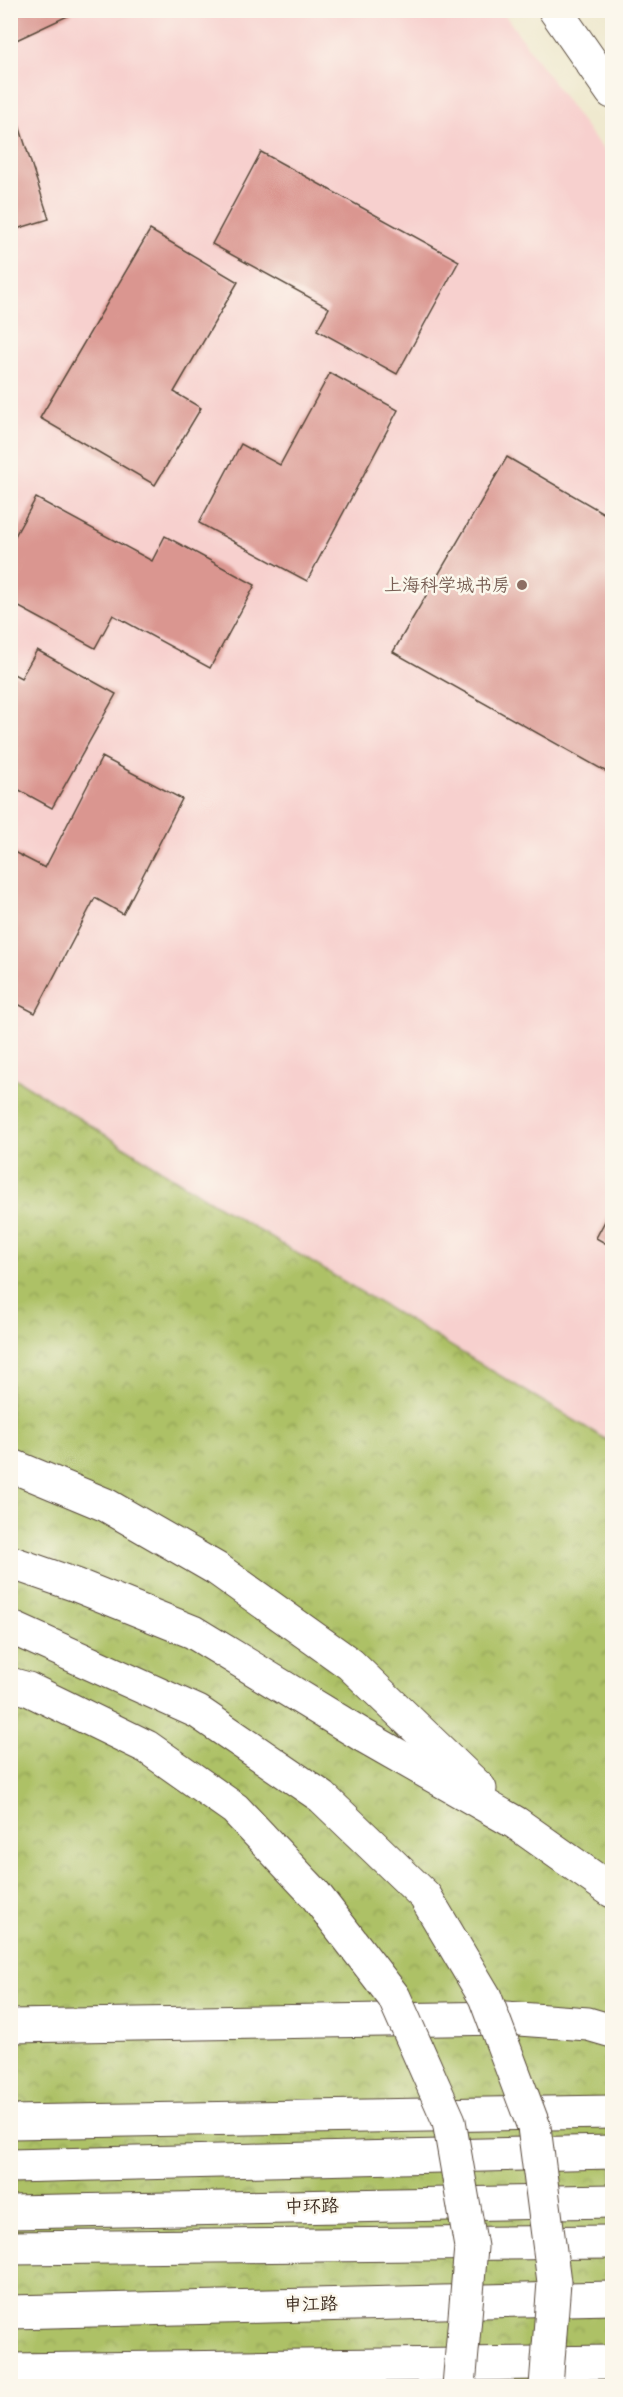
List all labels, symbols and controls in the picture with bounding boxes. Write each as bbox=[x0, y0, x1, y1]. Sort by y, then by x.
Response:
place label: 上海科学城书房 bbox=[384, 576, 510, 598]
marker: 上海科学城书房 bbox=[515, 578, 529, 592]
street label: 中环路 bbox=[285, 2197, 339, 2219]
street label: 申江路 bbox=[284, 2295, 338, 2317]

